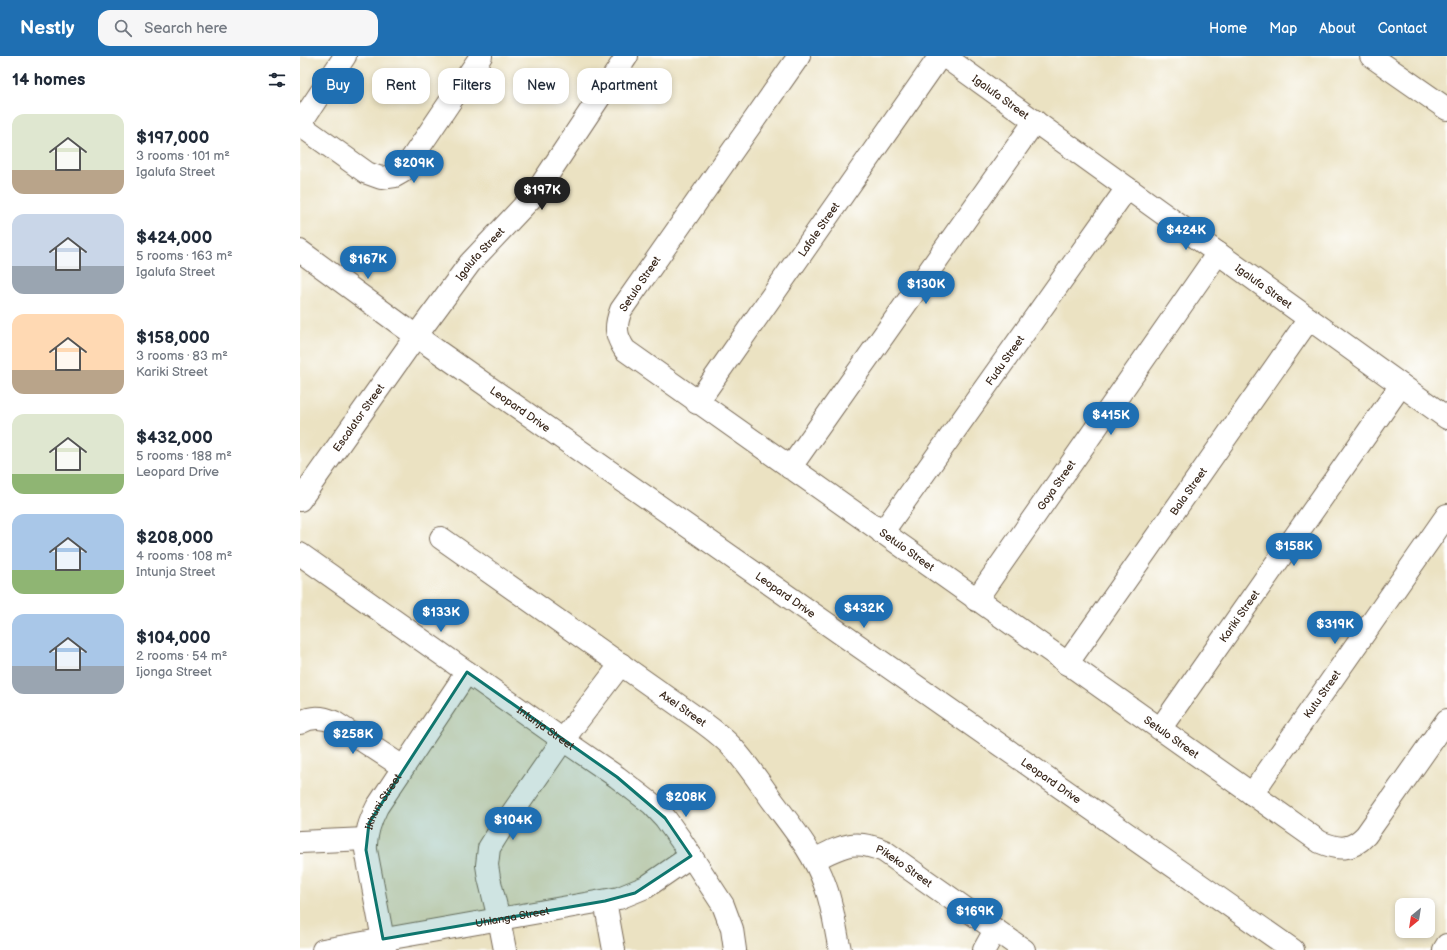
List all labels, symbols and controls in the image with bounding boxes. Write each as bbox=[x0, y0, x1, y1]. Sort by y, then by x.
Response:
search box bbox=[98, 10, 378, 46]
text: Nestly bbox=[20, 17, 74, 40]
icon: search bbox=[112, 17, 134, 39]
text: Search here bbox=[144, 19, 227, 38]
text: Home bbox=[1209, 20, 1247, 37]
text: Map bbox=[1269, 20, 1297, 37]
text: About bbox=[1319, 20, 1356, 37]
text: Contact bbox=[1378, 20, 1427, 37]
chip: Buy bbox=[312, 68, 364, 104]
chip: Rent bbox=[372, 68, 430, 104]
chip: Filters bbox=[438, 68, 505, 104]
chip: New bbox=[513, 68, 569, 104]
chip: Apartment bbox=[577, 68, 672, 104]
icon: filters bbox=[266, 69, 288, 91]
text: 14 homes bbox=[12, 70, 85, 90]
street label: Igalufa Street bbox=[970, 72, 1032, 122]
text: $197,000 bbox=[136, 128, 209, 148]
icon: home bbox=[44, 130, 92, 178]
text: 3 rooms · 101 m² bbox=[136, 148, 230, 164]
pin: $209K bbox=[386, 150, 442, 184]
text: $209K bbox=[394, 155, 434, 171]
text: Igalufa Street bbox=[136, 164, 215, 180]
pin: $197K bbox=[514, 177, 570, 211]
text: $197K bbox=[523, 182, 561, 198]
street label: Lafole Street bbox=[795, 199, 842, 259]
pin: $424K bbox=[1158, 217, 1214, 251]
text: $424K bbox=[1166, 222, 1206, 238]
street label: Igalufa Street bbox=[453, 224, 507, 283]
text: $424,000 bbox=[136, 228, 212, 248]
icon: home bbox=[44, 230, 92, 278]
pin: $167K bbox=[340, 246, 396, 280]
text: 5 rooms · 163 m² bbox=[136, 248, 233, 264]
text: $167K bbox=[349, 251, 387, 267]
street label: Setulo Street bbox=[617, 253, 664, 314]
street label: Igalufa Street bbox=[1233, 261, 1295, 311]
text: Igalufa Street bbox=[136, 264, 215, 280]
pin: $130K bbox=[898, 271, 954, 305]
text: $130K bbox=[907, 276, 945, 292]
text: $158,000 bbox=[136, 328, 210, 348]
icon: home bbox=[44, 330, 92, 378]
street label: Fudu Street bbox=[983, 332, 1027, 388]
text: 3 rooms · 83 m² bbox=[136, 348, 228, 364]
text: Kariki Street bbox=[136, 364, 208, 380]
street label: Escalator Street bbox=[330, 381, 387, 454]
street label: Leopard Drive bbox=[488, 383, 553, 435]
pin: $415K bbox=[1083, 402, 1139, 436]
text: $415K bbox=[1092, 407, 1130, 423]
text: $432,000 bbox=[136, 428, 213, 448]
icon: home bbox=[44, 430, 92, 478]
text: 5 rooms · 188 m² bbox=[136, 448, 232, 464]
street label: Goya Street bbox=[1034, 457, 1078, 513]
text: Leopard Drive bbox=[136, 464, 219, 480]
street label: Bala Street bbox=[1167, 464, 1210, 518]
street label: Setulo Street bbox=[877, 526, 938, 574]
text: $208,000 bbox=[136, 528, 213, 548]
icon: home bbox=[44, 530, 92, 578]
pin: $158K bbox=[1266, 533, 1322, 567]
text: $158K bbox=[1275, 538, 1313, 554]
text: 4 rooms · 108 m² bbox=[136, 548, 232, 564]
text: Intunja Street bbox=[136, 564, 215, 580]
street label: Leopard Drive bbox=[753, 569, 819, 621]
street label: Kariki Street bbox=[1216, 587, 1262, 645]
pin: $432K bbox=[836, 595, 892, 629]
pin: $133K bbox=[413, 599, 469, 633]
text: $432K bbox=[844, 600, 884, 616]
text: $133K bbox=[422, 604, 460, 620]
pin: $319K bbox=[1307, 611, 1363, 645]
text: $319K bbox=[1316, 616, 1354, 632]
text: $104,000 bbox=[136, 628, 211, 648]
icon: home bbox=[44, 630, 92, 678]
text: 2 rooms · 54 m² bbox=[136, 648, 227, 664]
text: Ijonga Street bbox=[136, 664, 212, 680]
street label: Kutu Street bbox=[1301, 667, 1343, 720]
street label: Axel Street bbox=[657, 688, 709, 729]
street label: Intunja Street bbox=[515, 703, 577, 753]
street label: Setulo Street bbox=[1141, 713, 1202, 761]
pin: $258K bbox=[325, 721, 381, 755]
text: $258K bbox=[333, 726, 373, 742]
street label: Leopard Drive bbox=[1018, 755, 1084, 806]
street label: Ikhuni Street bbox=[362, 771, 404, 831]
pin: $208K bbox=[658, 784, 714, 818]
text: $208K bbox=[666, 789, 706, 805]
pin: $104K bbox=[485, 807, 541, 841]
text: $104K bbox=[494, 812, 532, 828]
street label: Pikeko Street bbox=[874, 842, 935, 890]
pin: $169K bbox=[947, 898, 1003, 932]
north arrow bbox=[1395, 898, 1435, 938]
map controls bbox=[1395, 898, 1435, 938]
text: $169K bbox=[956, 903, 994, 919]
street label: Uhlanga Street bbox=[474, 904, 551, 930]

